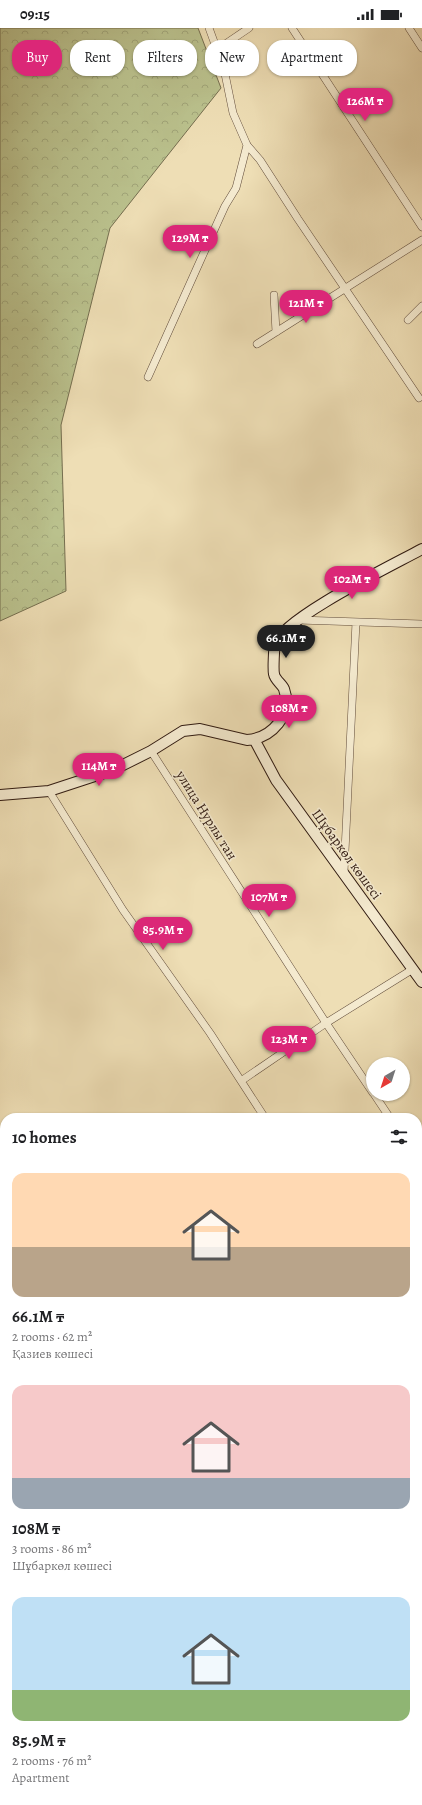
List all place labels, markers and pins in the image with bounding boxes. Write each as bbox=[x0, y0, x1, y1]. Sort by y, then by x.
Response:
pin: 126M ₸ bbox=[332, 88, 398, 122]
pin: 129M ₸ bbox=[157, 225, 223, 259]
pin: 121M ₸ bbox=[273, 290, 339, 324]
pin: 102M ₸ bbox=[319, 566, 385, 600]
pin: 66.1M ₸ bbox=[249, 625, 323, 659]
pin: 108M ₸ bbox=[256, 695, 322, 729]
pin: 114M ₸ bbox=[66, 753, 132, 787]
pin: 107M ₸ bbox=[236, 884, 302, 918]
pin: 85.9M ₸ bbox=[126, 917, 200, 951]
pin: 123M ₸ bbox=[256, 1026, 322, 1060]

